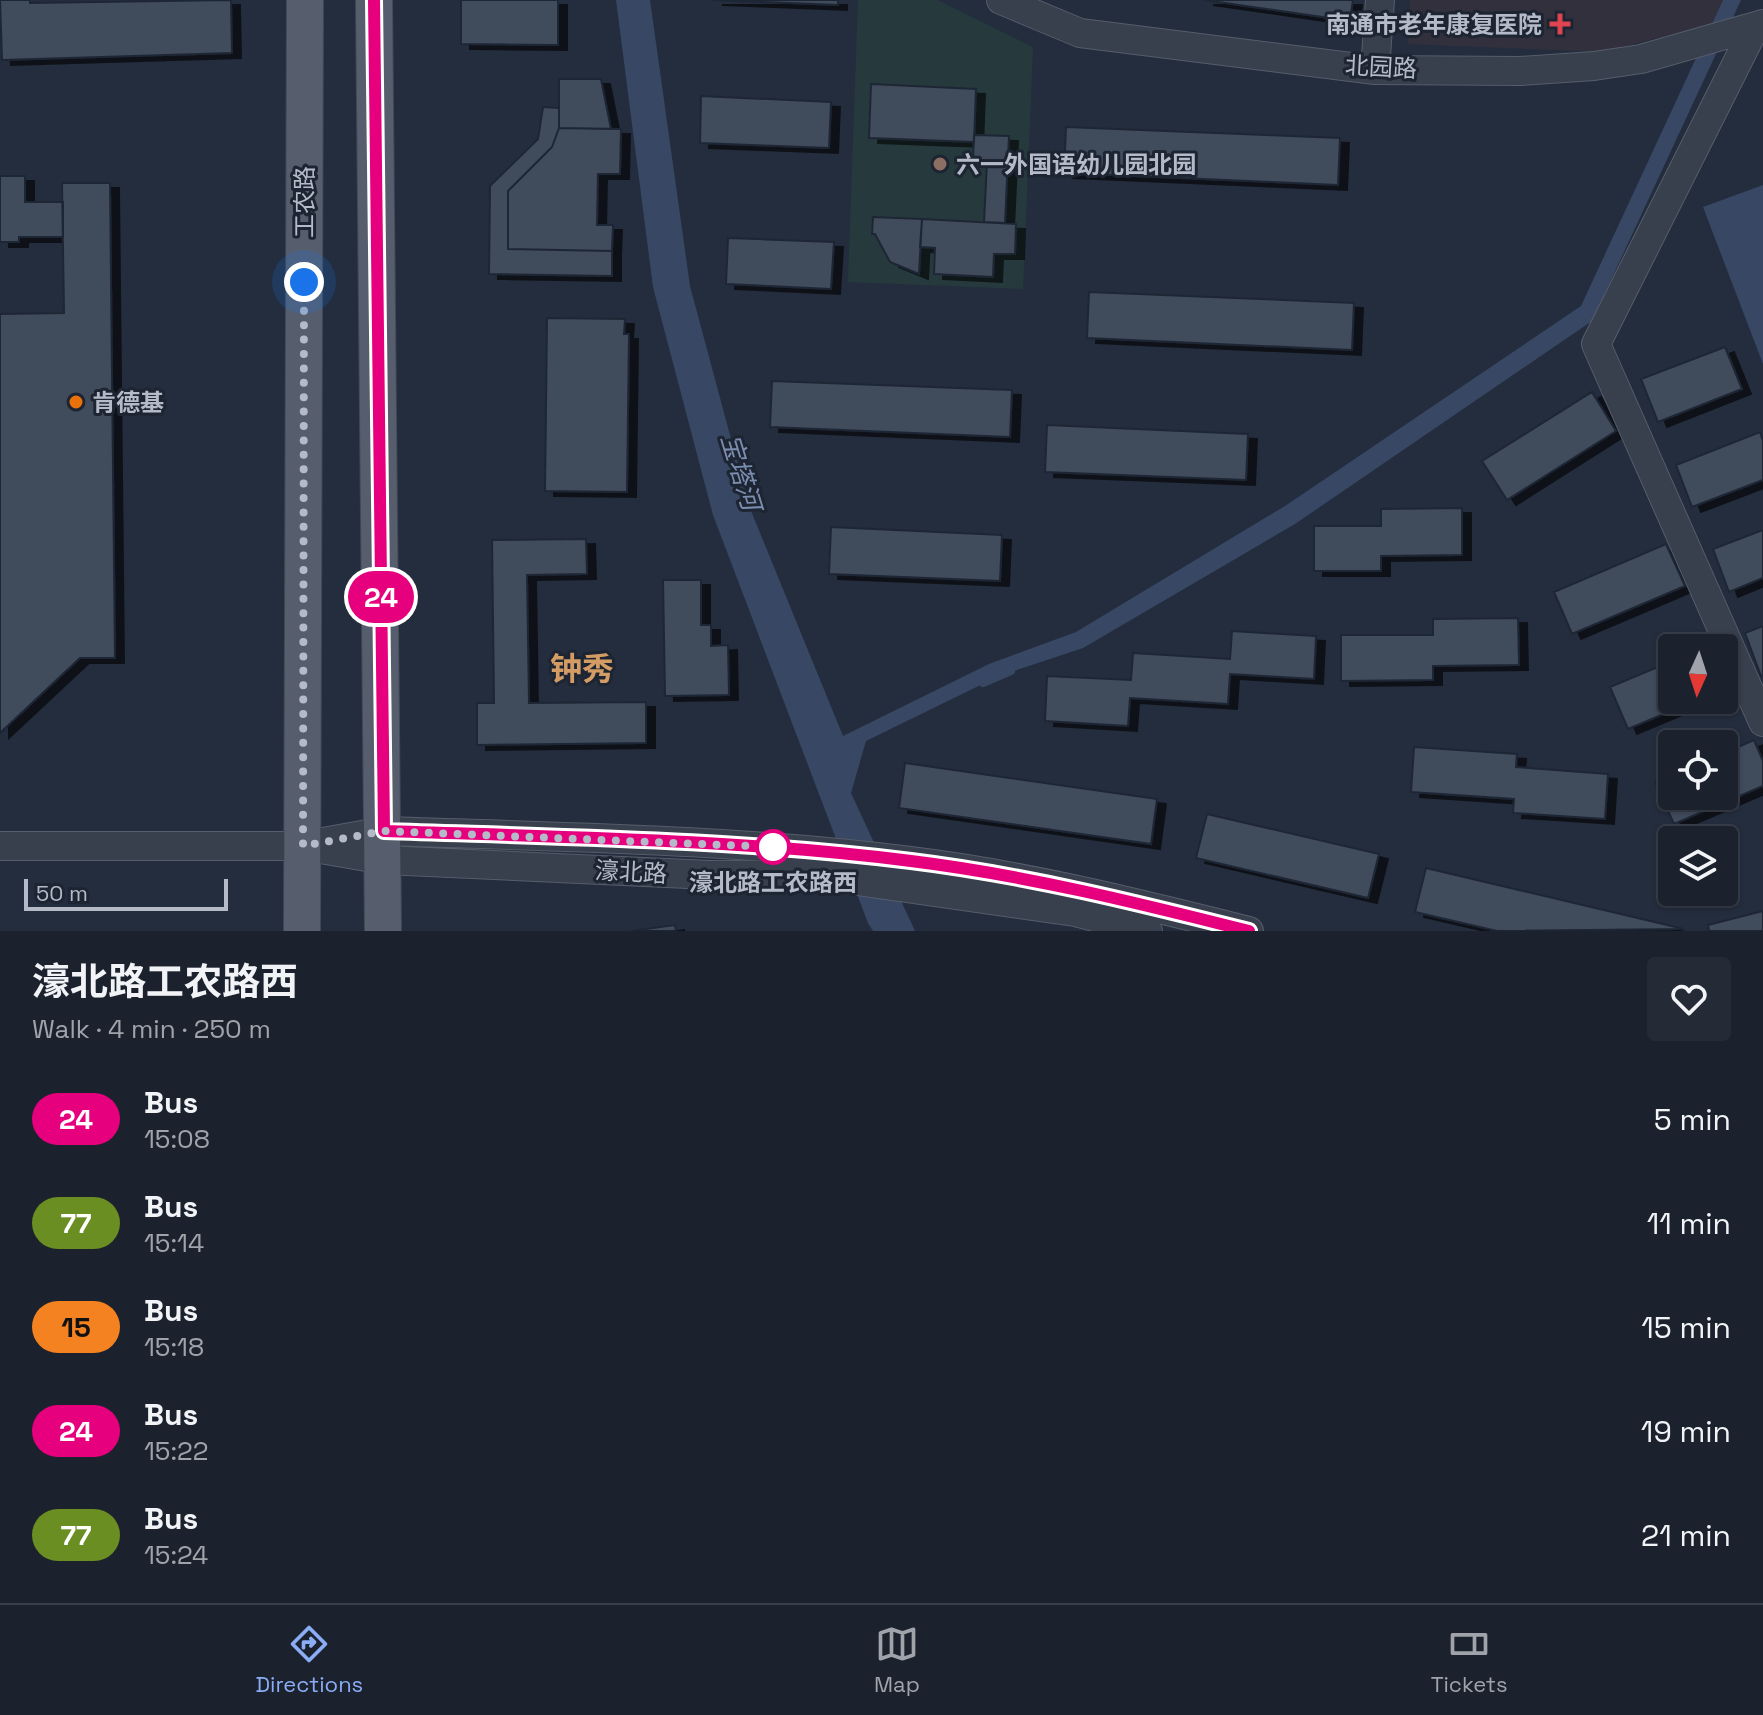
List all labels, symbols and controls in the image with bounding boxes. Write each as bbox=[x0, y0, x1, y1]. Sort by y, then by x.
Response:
place label: 南通市老年康复医院 bbox=[1326, 9, 1542, 40]
marker: 南通市老年康复医院 bbox=[1549, 13, 1571, 35]
street label: 北园路 bbox=[1344, 50, 1418, 84]
place label: 六一外国语幼儿园北园 bbox=[956, 149, 1196, 180]
marker: 六一外国语幼儿园北园 bbox=[931, 155, 949, 173]
street label: 工农路 bbox=[289, 166, 320, 238]
your location bbox=[284, 262, 324, 302]
place label: 肯德基 bbox=[92, 387, 164, 418]
marker: 肯德基 bbox=[67, 393, 85, 411]
water label: 宝塔河 bbox=[713, 430, 770, 519]
line badge: 24 bbox=[345, 571, 417, 623]
text: 24 bbox=[364, 579, 398, 615]
north arrow bbox=[1658, 634, 1738, 714]
map controls bbox=[1658, 634, 1738, 906]
district label: 钟秀 bbox=[550, 649, 614, 689]
button: locate bbox=[1658, 730, 1738, 810]
button: layers bbox=[1658, 826, 1738, 906]
marker: 濠北路工农路西 bbox=[756, 830, 790, 864]
street label: 濠北路 bbox=[594, 855, 668, 889]
place label: 濠北路工农路西 bbox=[689, 867, 857, 898]
scale bar bbox=[24, 875, 228, 911]
text: 50 m bbox=[36, 879, 88, 907]
button: heart bbox=[1647, 957, 1731, 1041]
text: 濠北路工农路西 bbox=[32, 958, 298, 1006]
text: Walk · 4 min · 250 m bbox=[32, 1012, 271, 1046]
text: Bus bbox=[144, 1083, 198, 1122]
text: 5 min bbox=[1654, 1100, 1731, 1139]
text: 24 bbox=[59, 1101, 93, 1137]
text: 15:08 bbox=[144, 1122, 210, 1156]
text: Bus bbox=[144, 1187, 198, 1226]
text: 11 min bbox=[1647, 1204, 1731, 1243]
text: 77 bbox=[60, 1205, 92, 1241]
text: 15:14 bbox=[144, 1226, 204, 1260]
text: Bus bbox=[144, 1291, 198, 1330]
text: 15 min bbox=[1641, 1308, 1731, 1347]
text: 15 bbox=[61, 1309, 91, 1345]
text: 15:18 bbox=[144, 1330, 204, 1364]
text: Bus bbox=[144, 1395, 198, 1434]
text: 19 min bbox=[1641, 1412, 1731, 1451]
text: 24 bbox=[59, 1413, 93, 1449]
text: 15:22 bbox=[144, 1434, 208, 1468]
text: Bus bbox=[144, 1499, 198, 1538]
text: 21 min bbox=[1641, 1516, 1731, 1555]
text: 77 bbox=[60, 1517, 92, 1553]
text: 15:24 bbox=[144, 1538, 208, 1572]
tab: Directions bbox=[255, 1622, 363, 1698]
tab: Map bbox=[874, 1622, 920, 1698]
tab: Tickets bbox=[1431, 1622, 1508, 1698]

